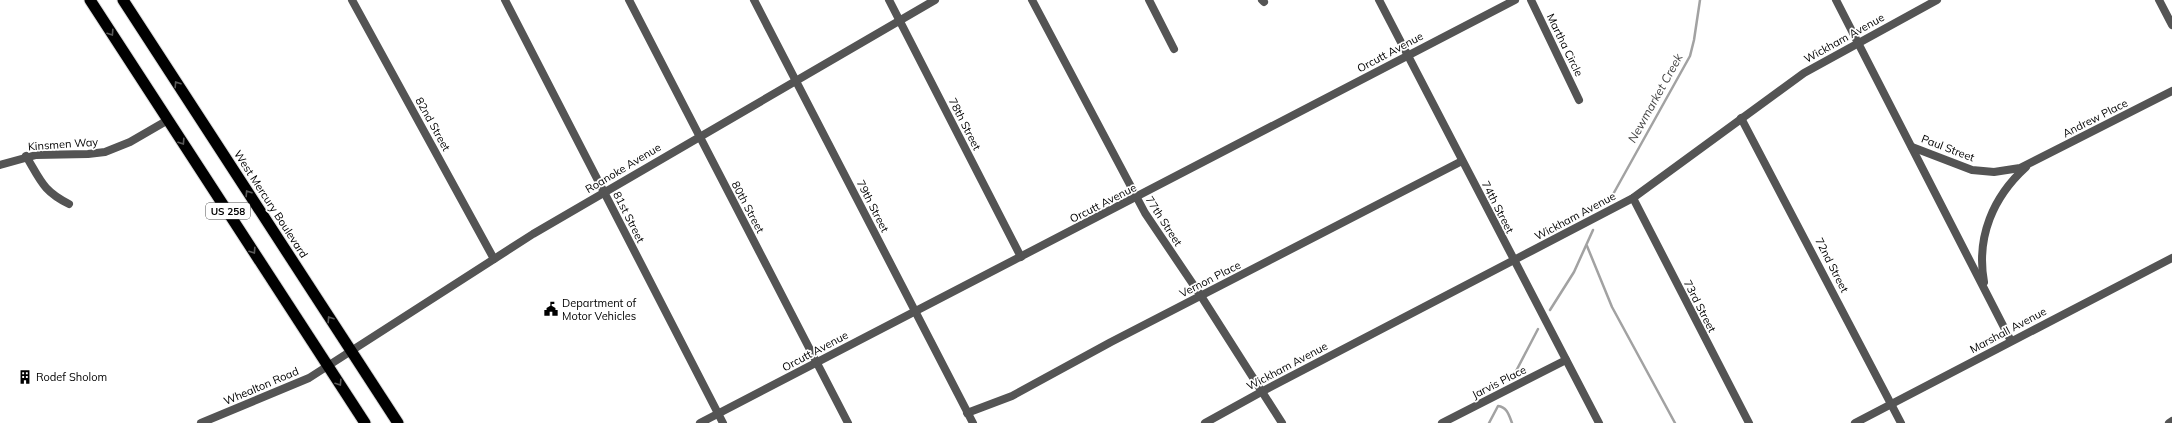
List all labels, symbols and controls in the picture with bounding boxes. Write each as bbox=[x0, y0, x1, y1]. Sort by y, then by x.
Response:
street label: Wickham Avenue bbox=[1801, 10, 1887, 66]
street label: Martha Circle bbox=[1544, 11, 1586, 79]
one-way arrow bbox=[107, 29, 114, 36]
street label: Orcutt Avenue bbox=[1355, 29, 1426, 75]
water label: Newmarket Creek bbox=[1624, 50, 1686, 145]
one-way arrow bbox=[174, 81, 182, 88]
street label: 82nd Street bbox=[412, 95, 454, 154]
street label: 78th Street bbox=[946, 96, 984, 153]
street label: Andrew Place bbox=[2060, 96, 2130, 140]
street label: Paul Street bbox=[1919, 131, 1977, 165]
street label: Kinsmen Way bbox=[27, 135, 99, 153]
one-way arrow bbox=[178, 137, 185, 144]
street label: Roanoke Avenue bbox=[583, 140, 663, 196]
street label: West Mercury Boulevard bbox=[231, 148, 311, 260]
street label: 79th Street bbox=[854, 178, 892, 235]
street label: 80th Street bbox=[728, 179, 768, 235]
street label: 74th Street bbox=[1479, 179, 1517, 236]
street label: Orcutt Avenue bbox=[1067, 180, 1139, 226]
street label: 81st Street bbox=[610, 189, 648, 245]
street label: Wickham Avenue bbox=[1532, 189, 1618, 243]
one-way arrow bbox=[246, 190, 253, 197]
street label: 77th Street bbox=[1143, 193, 1185, 249]
road number: US 258 bbox=[206, 203, 250, 219]
street label: 72nd Street bbox=[1812, 235, 1852, 295]
one-way arrow bbox=[248, 247, 256, 254]
street label: Vernon Place bbox=[1177, 258, 1243, 300]
street label: 73rd Street bbox=[1681, 277, 1719, 335]
place label: Department of Motor Vehicles bbox=[562, 296, 637, 323]
public building icon: Department of Motor Vehicles bbox=[543, 301, 559, 317]
street label: Marshall Avenue bbox=[1967, 304, 2049, 356]
one-way arrow bbox=[327, 316, 335, 323]
street label: Orcutt Avenue bbox=[780, 328, 851, 374]
street label: Wickham Avenue bbox=[1244, 339, 1330, 393]
street label: Jarvis Place bbox=[1470, 362, 1528, 402]
street label: Whealton Road bbox=[221, 364, 301, 408]
building icon: Rodef Sholom bbox=[17, 369, 33, 385]
place label: Rodef Sholom bbox=[36, 370, 107, 384]
one-way arrow bbox=[334, 379, 342, 386]

